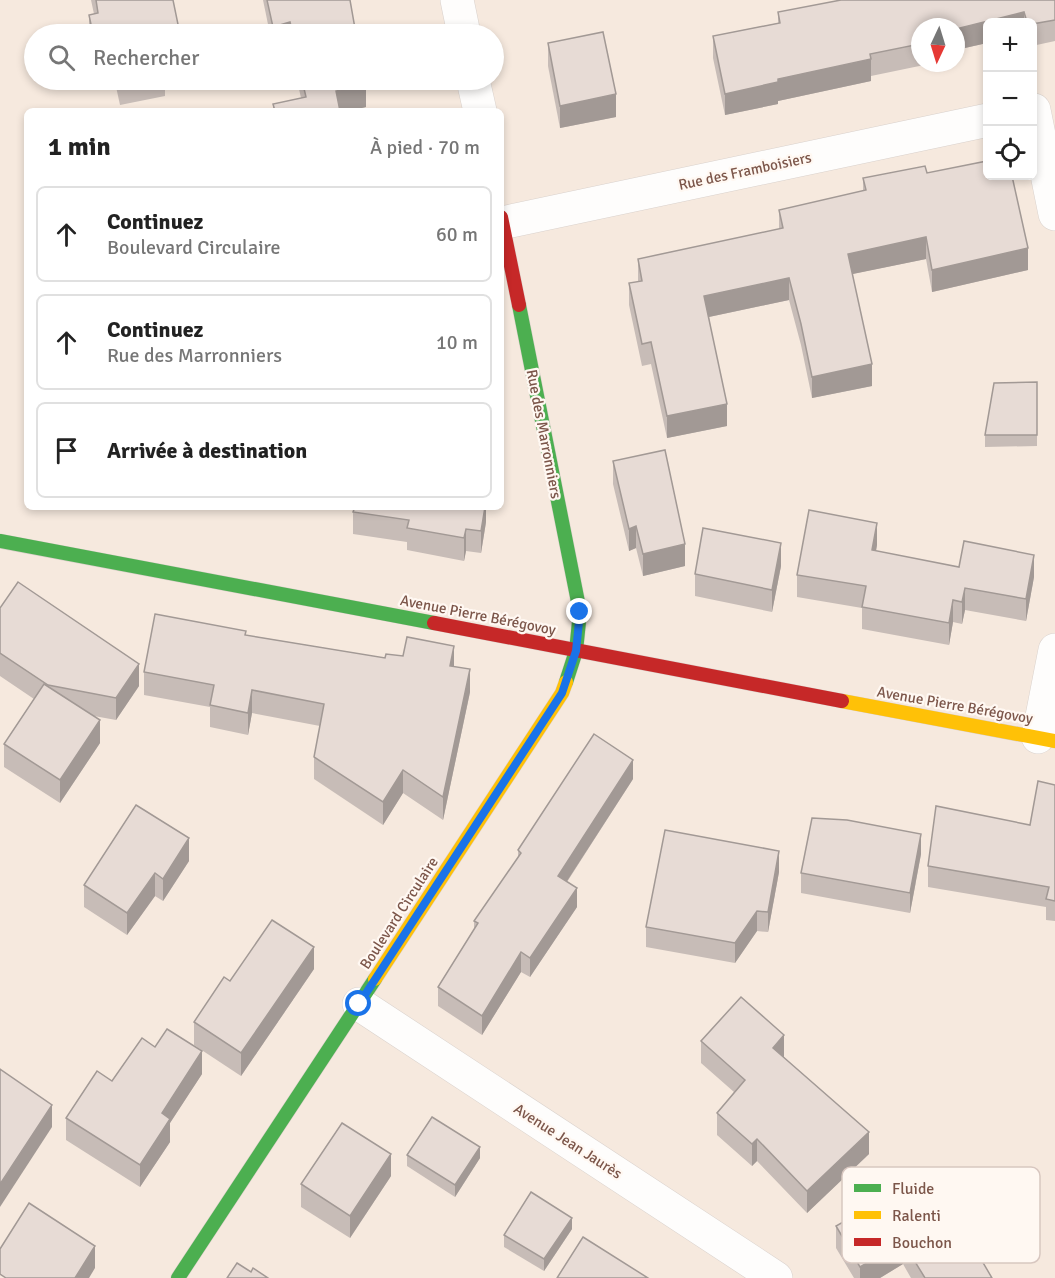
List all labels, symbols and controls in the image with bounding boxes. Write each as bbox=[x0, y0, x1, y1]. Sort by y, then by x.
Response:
north arrow bbox=[911, 18, 965, 72]
map controls bbox=[983, 18, 1037, 180]
button: + bbox=[983, 18, 1037, 72]
search box bbox=[24, 24, 504, 90]
icon: search bbox=[45, 41, 78, 74]
text: Rechercher bbox=[93, 44, 199, 71]
button: − bbox=[983, 72, 1037, 126]
button: locate bbox=[983, 126, 1037, 180]
text: 1 min bbox=[48, 131, 111, 163]
text: À pied · 70 m bbox=[370, 135, 480, 160]
street label: Rue des Framboisiers bbox=[677, 148, 814, 194]
text: Continuez bbox=[107, 208, 203, 235]
icon: ahead bbox=[50, 218, 83, 251]
text: 60 m bbox=[436, 222, 478, 247]
text: Boulevard Circulaire bbox=[107, 235, 281, 260]
text: Continuez bbox=[107, 316, 203, 343]
icon: ahead bbox=[50, 326, 83, 359]
text: 10 m bbox=[436, 330, 478, 355]
text: Rue des Marronniers bbox=[107, 343, 282, 368]
street label: Rue des Marronniers bbox=[523, 368, 565, 501]
icon: arrive bbox=[50, 434, 83, 467]
text: Arrivée à destination bbox=[107, 437, 307, 464]
street label: Avenue Pierre Bérégovoy bbox=[399, 591, 557, 639]
route end bbox=[566, 598, 592, 624]
street label: Avenue Pierre Bérégovoy bbox=[876, 682, 1034, 728]
street label: Boulevard Circulaire bbox=[356, 853, 442, 973]
route start bbox=[345, 990, 371, 1016]
street label: Avenue Jean Jaurès bbox=[511, 1099, 626, 1183]
legend bbox=[842, 1167, 1040, 1263]
text: Fluide bbox=[892, 1179, 934, 1199]
text: Ralenti bbox=[892, 1206, 941, 1226]
text: Bouchon bbox=[892, 1233, 952, 1253]

